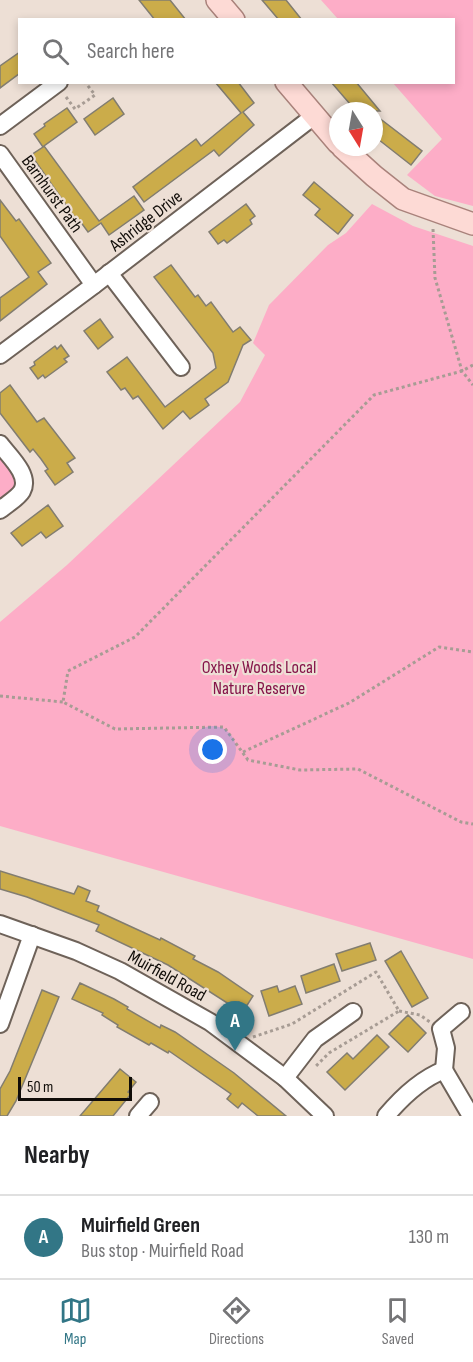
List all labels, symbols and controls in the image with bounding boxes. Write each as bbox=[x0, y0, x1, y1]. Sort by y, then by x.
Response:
search box bbox=[18, 18, 455, 84]
icon: search bbox=[39, 35, 72, 68]
text: Search here bbox=[87, 38, 174, 65]
north arrow bbox=[329, 102, 383, 156]
street label: Barnhurst Path bbox=[17, 151, 87, 237]
street label: Ashridge Drive bbox=[105, 186, 187, 257]
park label: Oxhey Woods Local Nature Reserve bbox=[202, 657, 316, 699]
your location bbox=[198, 735, 227, 764]
street label: Muirfield Road bbox=[124, 946, 210, 1006]
pin: A bbox=[216, 1002, 254, 1051]
scale bar bbox=[18, 1074, 132, 1102]
text: 50 m bbox=[27, 1078, 53, 1097]
text: Nearby bbox=[24, 1140, 90, 1171]
text: Muirfield Green bbox=[81, 1212, 200, 1239]
text: A bbox=[39, 1225, 48, 1249]
text: 130 m bbox=[409, 1225, 449, 1249]
text: Bus stop · Muirfield Road bbox=[81, 1239, 244, 1263]
tab: Map bbox=[59, 1294, 92, 1349]
tab: Directions bbox=[209, 1294, 264, 1349]
tab: Saved bbox=[381, 1294, 414, 1349]

